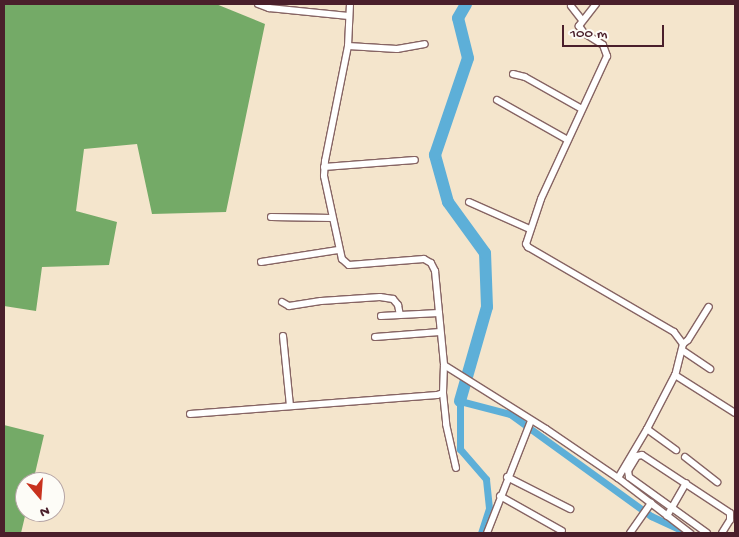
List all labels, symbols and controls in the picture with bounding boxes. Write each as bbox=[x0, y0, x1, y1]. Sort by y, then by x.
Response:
scale bar bbox=[564, 15, 666, 47]
text: 100 m bbox=[570, 25, 607, 43]
north arrow bbox=[15, 472, 65, 522]
text: N bbox=[38, 501, 51, 520]

